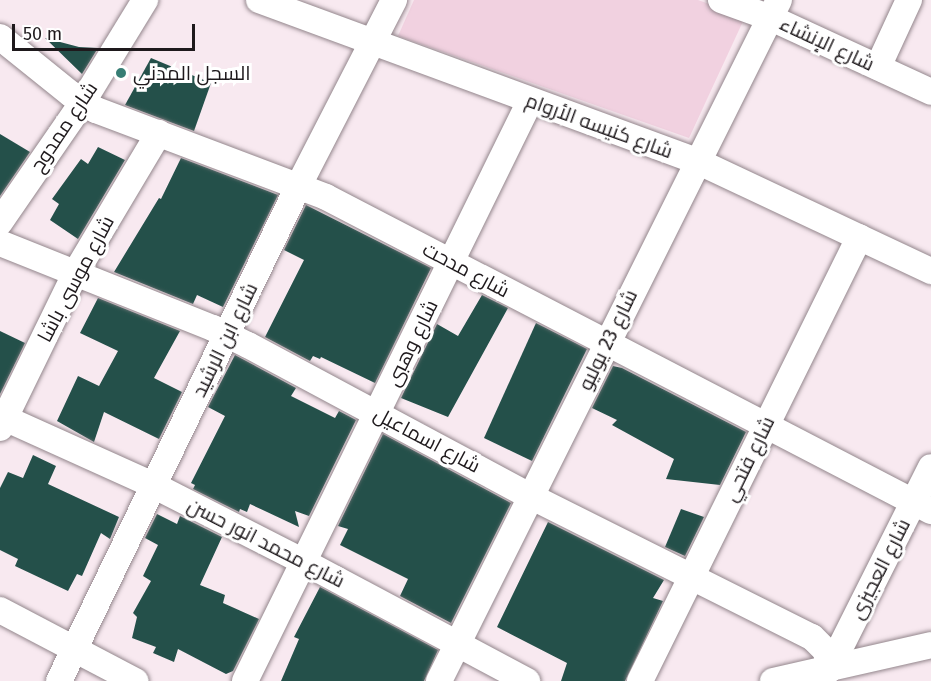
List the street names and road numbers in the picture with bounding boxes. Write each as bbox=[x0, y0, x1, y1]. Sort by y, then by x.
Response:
street label: شارع الإنشاء bbox=[776, 12, 878, 76]
street label: شارع ممدوح bbox=[25, 77, 103, 177]
street label: شارع كنيسه الأروام bbox=[522, 88, 676, 164]
street label: شارع موسى باشا bbox=[33, 212, 119, 346]
street label: شارع مدحت bbox=[418, 237, 514, 303]
street label: شارع ابن الرشيد bbox=[187, 279, 263, 401]
street label: شارع 23 يوليو bbox=[573, 286, 643, 394]
street label: شارع وهبى bbox=[381, 296, 443, 390]
street label: شارع اسماعيل bbox=[370, 402, 484, 478]
street label: شارع فتحي bbox=[718, 412, 780, 506]
street label: شارع محمد انور حسن bbox=[183, 493, 349, 593]
street label: شارع العجيزى bbox=[844, 515, 916, 623]

